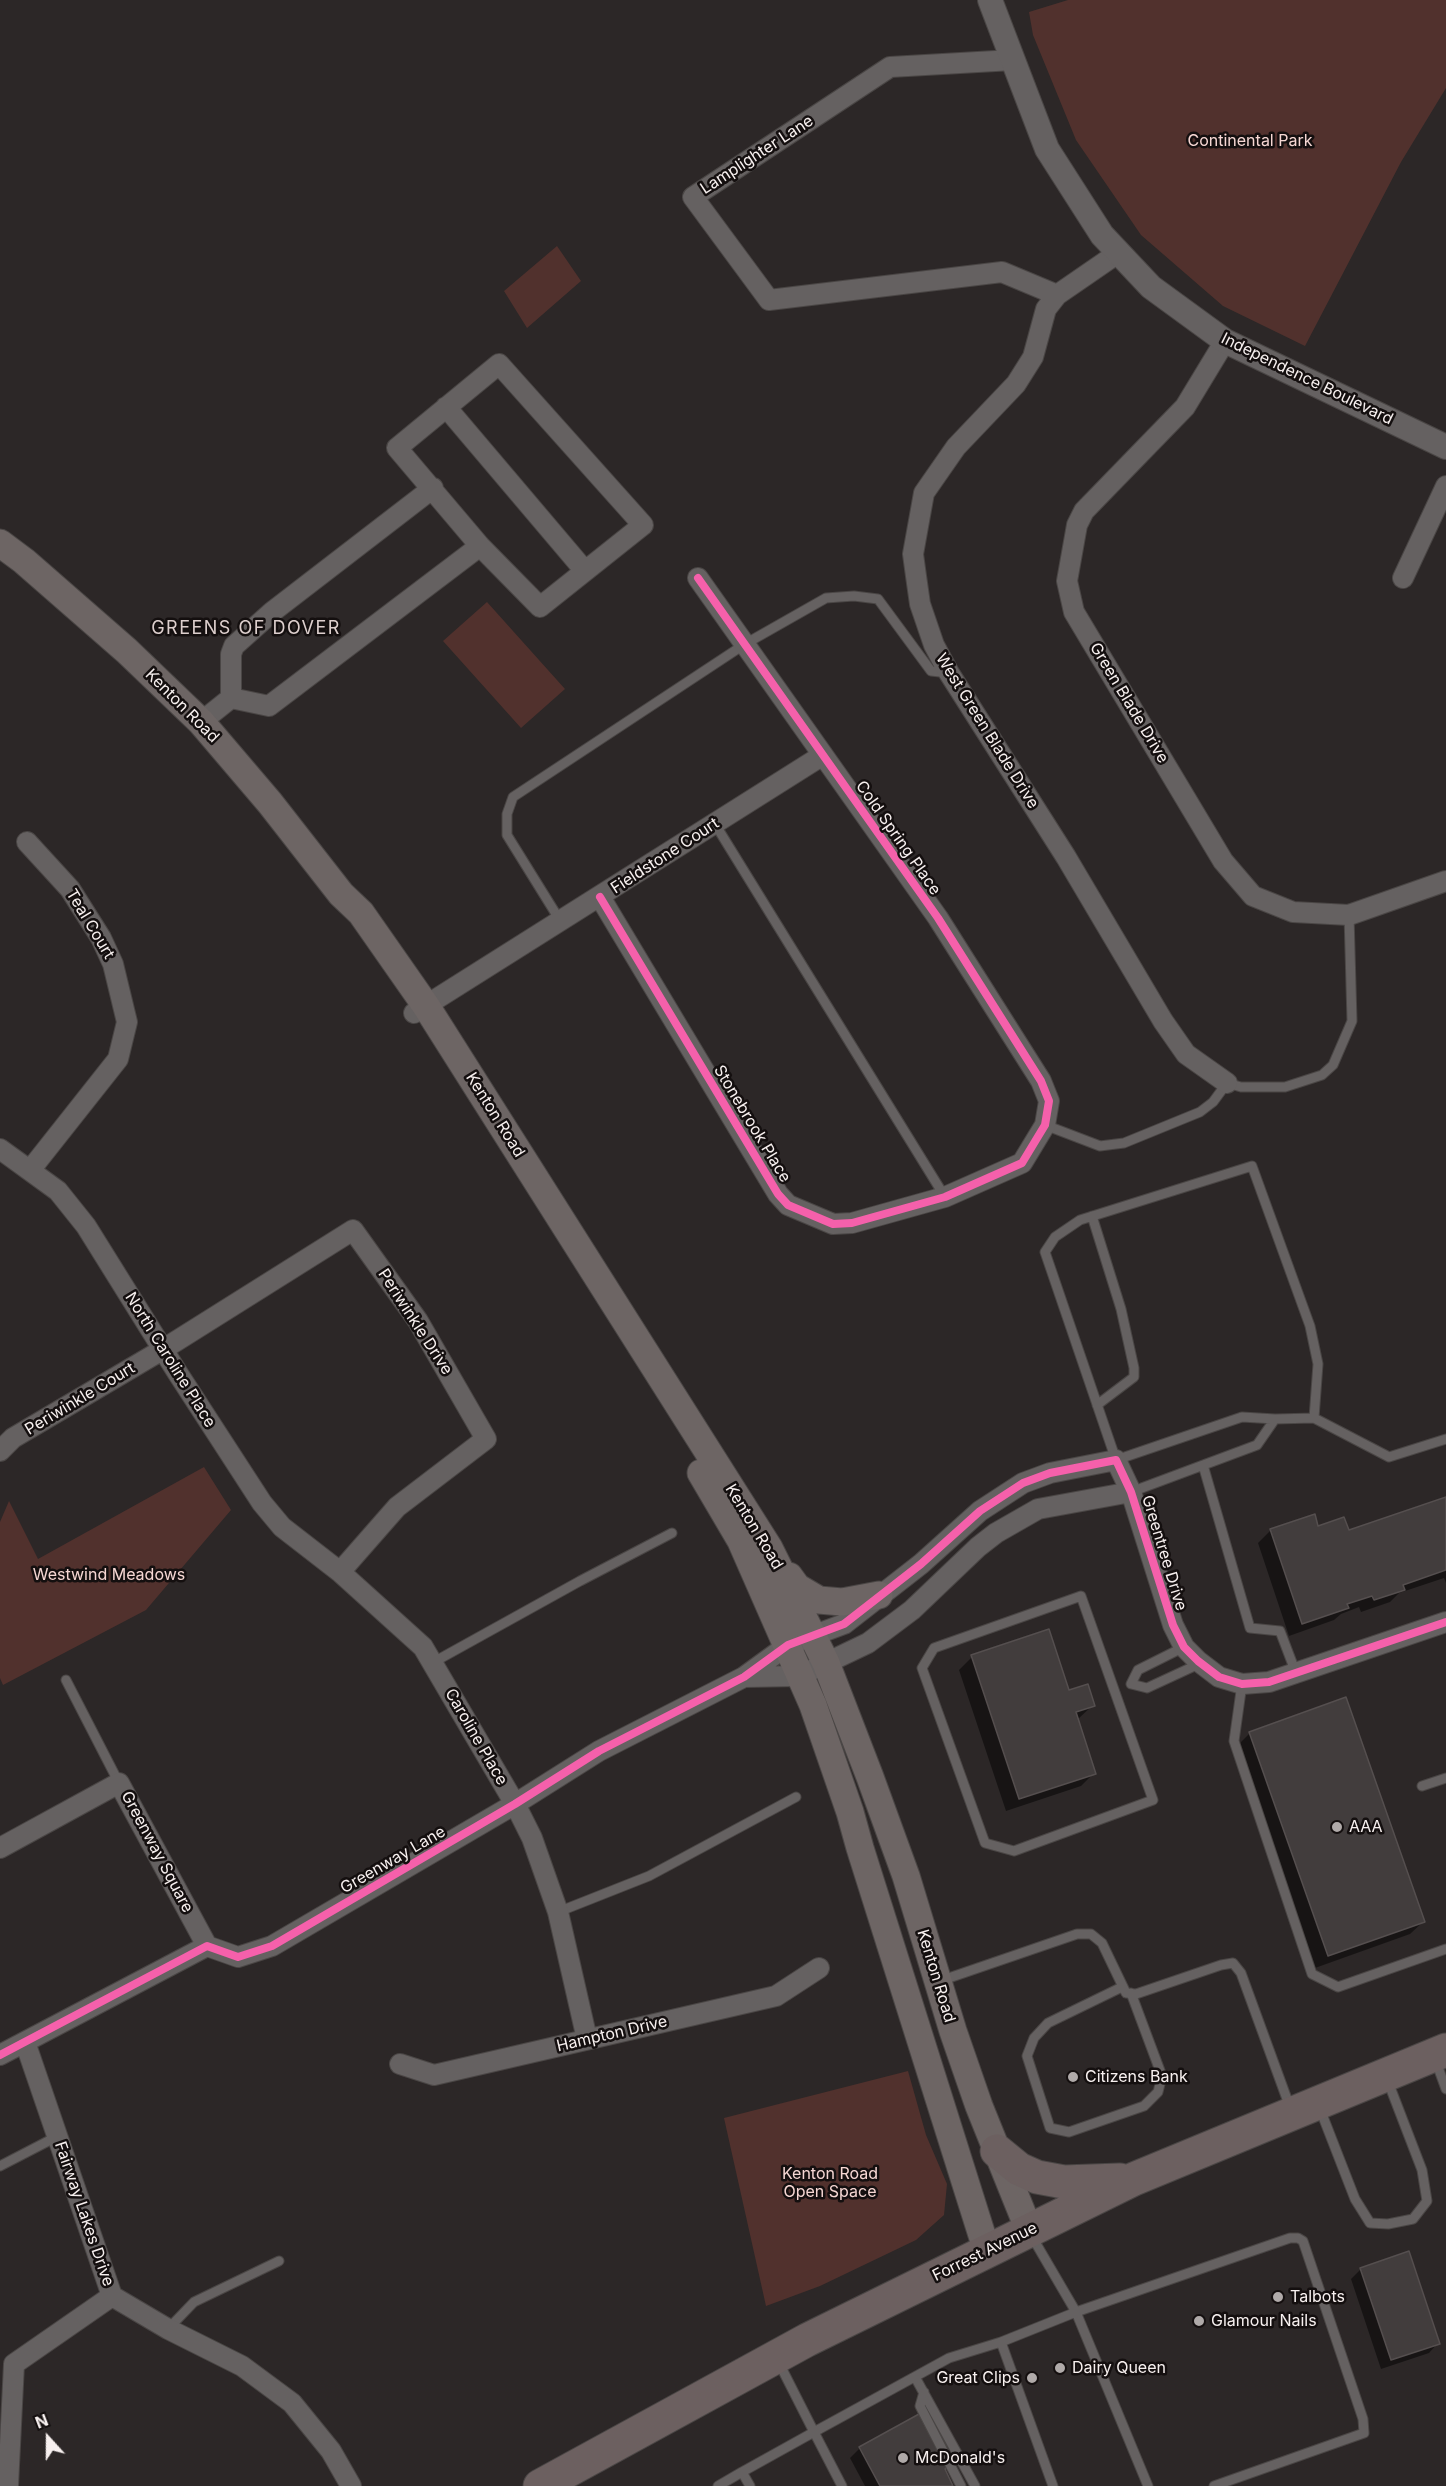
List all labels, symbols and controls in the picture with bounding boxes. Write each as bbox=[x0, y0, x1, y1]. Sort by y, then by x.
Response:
street label: Lamplighter Lane bbox=[697, 111, 817, 199]
park label: Continental Park bbox=[1187, 131, 1313, 151]
street label: Independence Boulevard bbox=[1218, 329, 1396, 429]
district label: GREENS OF DOVER bbox=[151, 618, 341, 640]
street label: Green Blade Drive bbox=[1086, 639, 1172, 767]
street label: West Green Blade Drive bbox=[931, 650, 1043, 812]
street label: Kenton Road bbox=[141, 665, 223, 747]
street label: Cold Spring Place bbox=[851, 777, 945, 899]
street label: Fieldstone Court bbox=[607, 814, 723, 898]
street label: Teal Court bbox=[62, 886, 118, 962]
street label: Stonebrook Place bbox=[709, 1062, 795, 1186]
street label: Kenton Road bbox=[461, 1069, 529, 1161]
street label: Periwinkle Drive bbox=[374, 1266, 456, 1378]
street label: North Caroline Place bbox=[121, 1289, 219, 1431]
street label: Periwinkle Court bbox=[22, 1359, 138, 1439]
street label: Kenton Road bbox=[721, 1481, 787, 1573]
street label: Greentree Drive bbox=[1137, 1493, 1191, 1613]
park label: Westwind Meadows bbox=[33, 1565, 185, 1585]
street label: Caroline Place bbox=[441, 1685, 511, 1789]
street label: Greenway Square bbox=[117, 1788, 197, 1916]
place label: AAA bbox=[1349, 1817, 1383, 1837]
marker: AAA bbox=[1330, 1820, 1344, 1834]
street label: Greenway Lane bbox=[337, 1822, 449, 1898]
street label: Kenton Road bbox=[913, 1927, 959, 2025]
street label: Hampton Drive bbox=[555, 2012, 669, 2056]
place label: Citizens Bank bbox=[1085, 2067, 1188, 2087]
marker: Citizens Bank bbox=[1066, 2070, 1080, 2084]
street label: Fairway Lakes Drive bbox=[50, 2139, 118, 2289]
park label: Kenton Road Open Space bbox=[782, 2164, 878, 2202]
street label: Forrest Avenue bbox=[929, 2218, 1041, 2286]
place label: Talbots bbox=[1290, 2287, 1345, 2307]
marker: Talbots bbox=[1271, 2290, 1285, 2304]
place label: Glamour Nails bbox=[1211, 2311, 1317, 2331]
marker: Glamour Nails bbox=[1192, 2314, 1206, 2328]
place label: Dairy Queen bbox=[1072, 2358, 1166, 2378]
marker: Dairy Queen bbox=[1053, 2361, 1067, 2375]
place label: Great Clips bbox=[936, 2368, 1020, 2388]
marker: Great Clips bbox=[1025, 2371, 1039, 2385]
north arrow bbox=[18, 2408, 78, 2468]
text: N bbox=[32, 2410, 51, 2433]
place label: McDonald's bbox=[915, 2448, 1005, 2468]
marker: McDonald's bbox=[896, 2451, 910, 2465]

